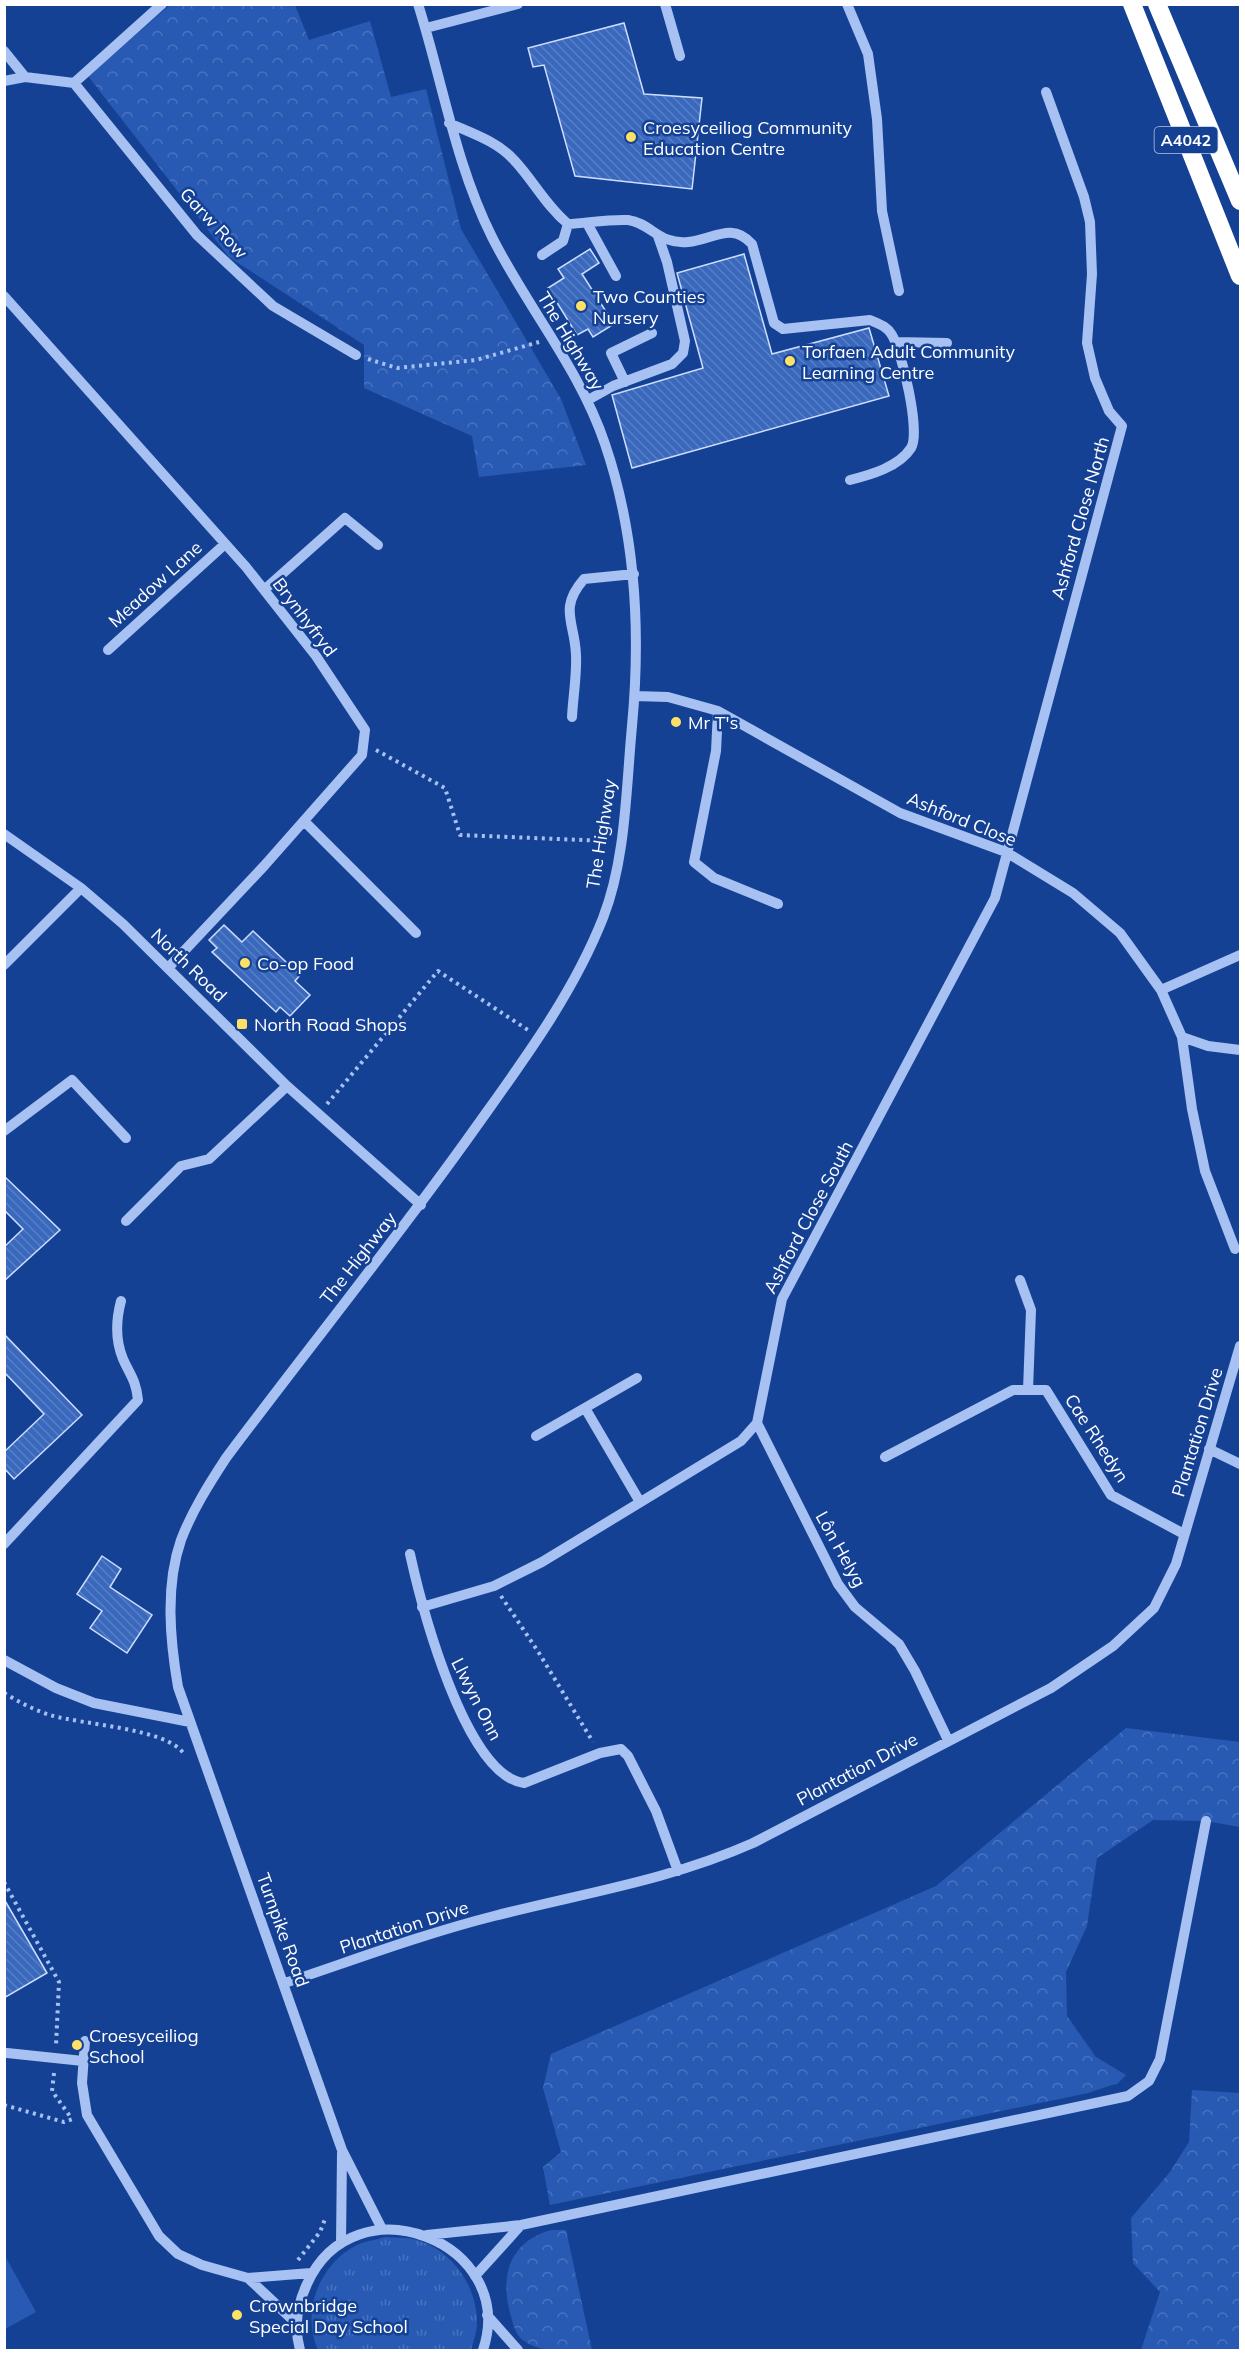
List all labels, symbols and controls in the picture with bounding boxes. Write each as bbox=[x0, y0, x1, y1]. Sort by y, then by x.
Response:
place label: Croesyceiliog Community Education Centre bbox=[643, 116, 852, 160]
road number: A4042 bbox=[1154, 127, 1218, 153]
marker: Croesyceiliog Community Education Centre bbox=[624, 130, 638, 144]
street label: Garw Row bbox=[175, 182, 253, 264]
place label: Two Counties Nursery bbox=[593, 285, 705, 329]
street label: The Highway bbox=[533, 287, 610, 395]
marker: Two Counties Nursery bbox=[574, 299, 588, 313]
place label: Torfaen Adult Community Learning Centre bbox=[802, 340, 1015, 384]
marker: Torfaen Adult Community Learning Centre bbox=[783, 354, 797, 368]
street label: Ashford Close North bbox=[1046, 434, 1114, 602]
street label: Meadow Lane bbox=[103, 536, 207, 632]
street label: Brynhyfryd bbox=[268, 573, 342, 661]
place label: Mr T's bbox=[688, 711, 739, 734]
marker: Mr T's bbox=[669, 715, 683, 729]
street label: The Highway bbox=[581, 777, 621, 891]
street label: Ashford Close bbox=[904, 787, 1020, 851]
street label: North Road bbox=[146, 923, 232, 1007]
place label: Co-op Food bbox=[257, 952, 354, 975]
marker: Co-op Food bbox=[238, 956, 252, 970]
place label: North Road Shops bbox=[254, 1013, 407, 1036]
marker: North Road Shops bbox=[235, 1017, 249, 1031]
street label: Ashford Close South bbox=[758, 1137, 858, 1297]
street label: The Highway bbox=[315, 1207, 402, 1309]
street label: Plantation Drive bbox=[1166, 1365, 1228, 1499]
street label: Cae Rhedyn bbox=[1060, 1389, 1134, 1487]
street label: Lôn Helyg bbox=[811, 1507, 871, 1591]
street label: Llwyn Onn bbox=[446, 1654, 508, 1744]
street label: Plantation Drive bbox=[792, 1727, 922, 1811]
street label: Turnpike Road bbox=[252, 1870, 314, 1990]
street label: Plantation Drive bbox=[337, 1895, 471, 1959]
place label: Croesyceiliog School bbox=[89, 2024, 198, 2068]
marker: Croesyceiliog School bbox=[70, 2038, 84, 2052]
place label: Crownbridge Special Day School bbox=[249, 2294, 408, 2338]
marker: Crownbridge Special Day School bbox=[230, 2308, 244, 2322]

